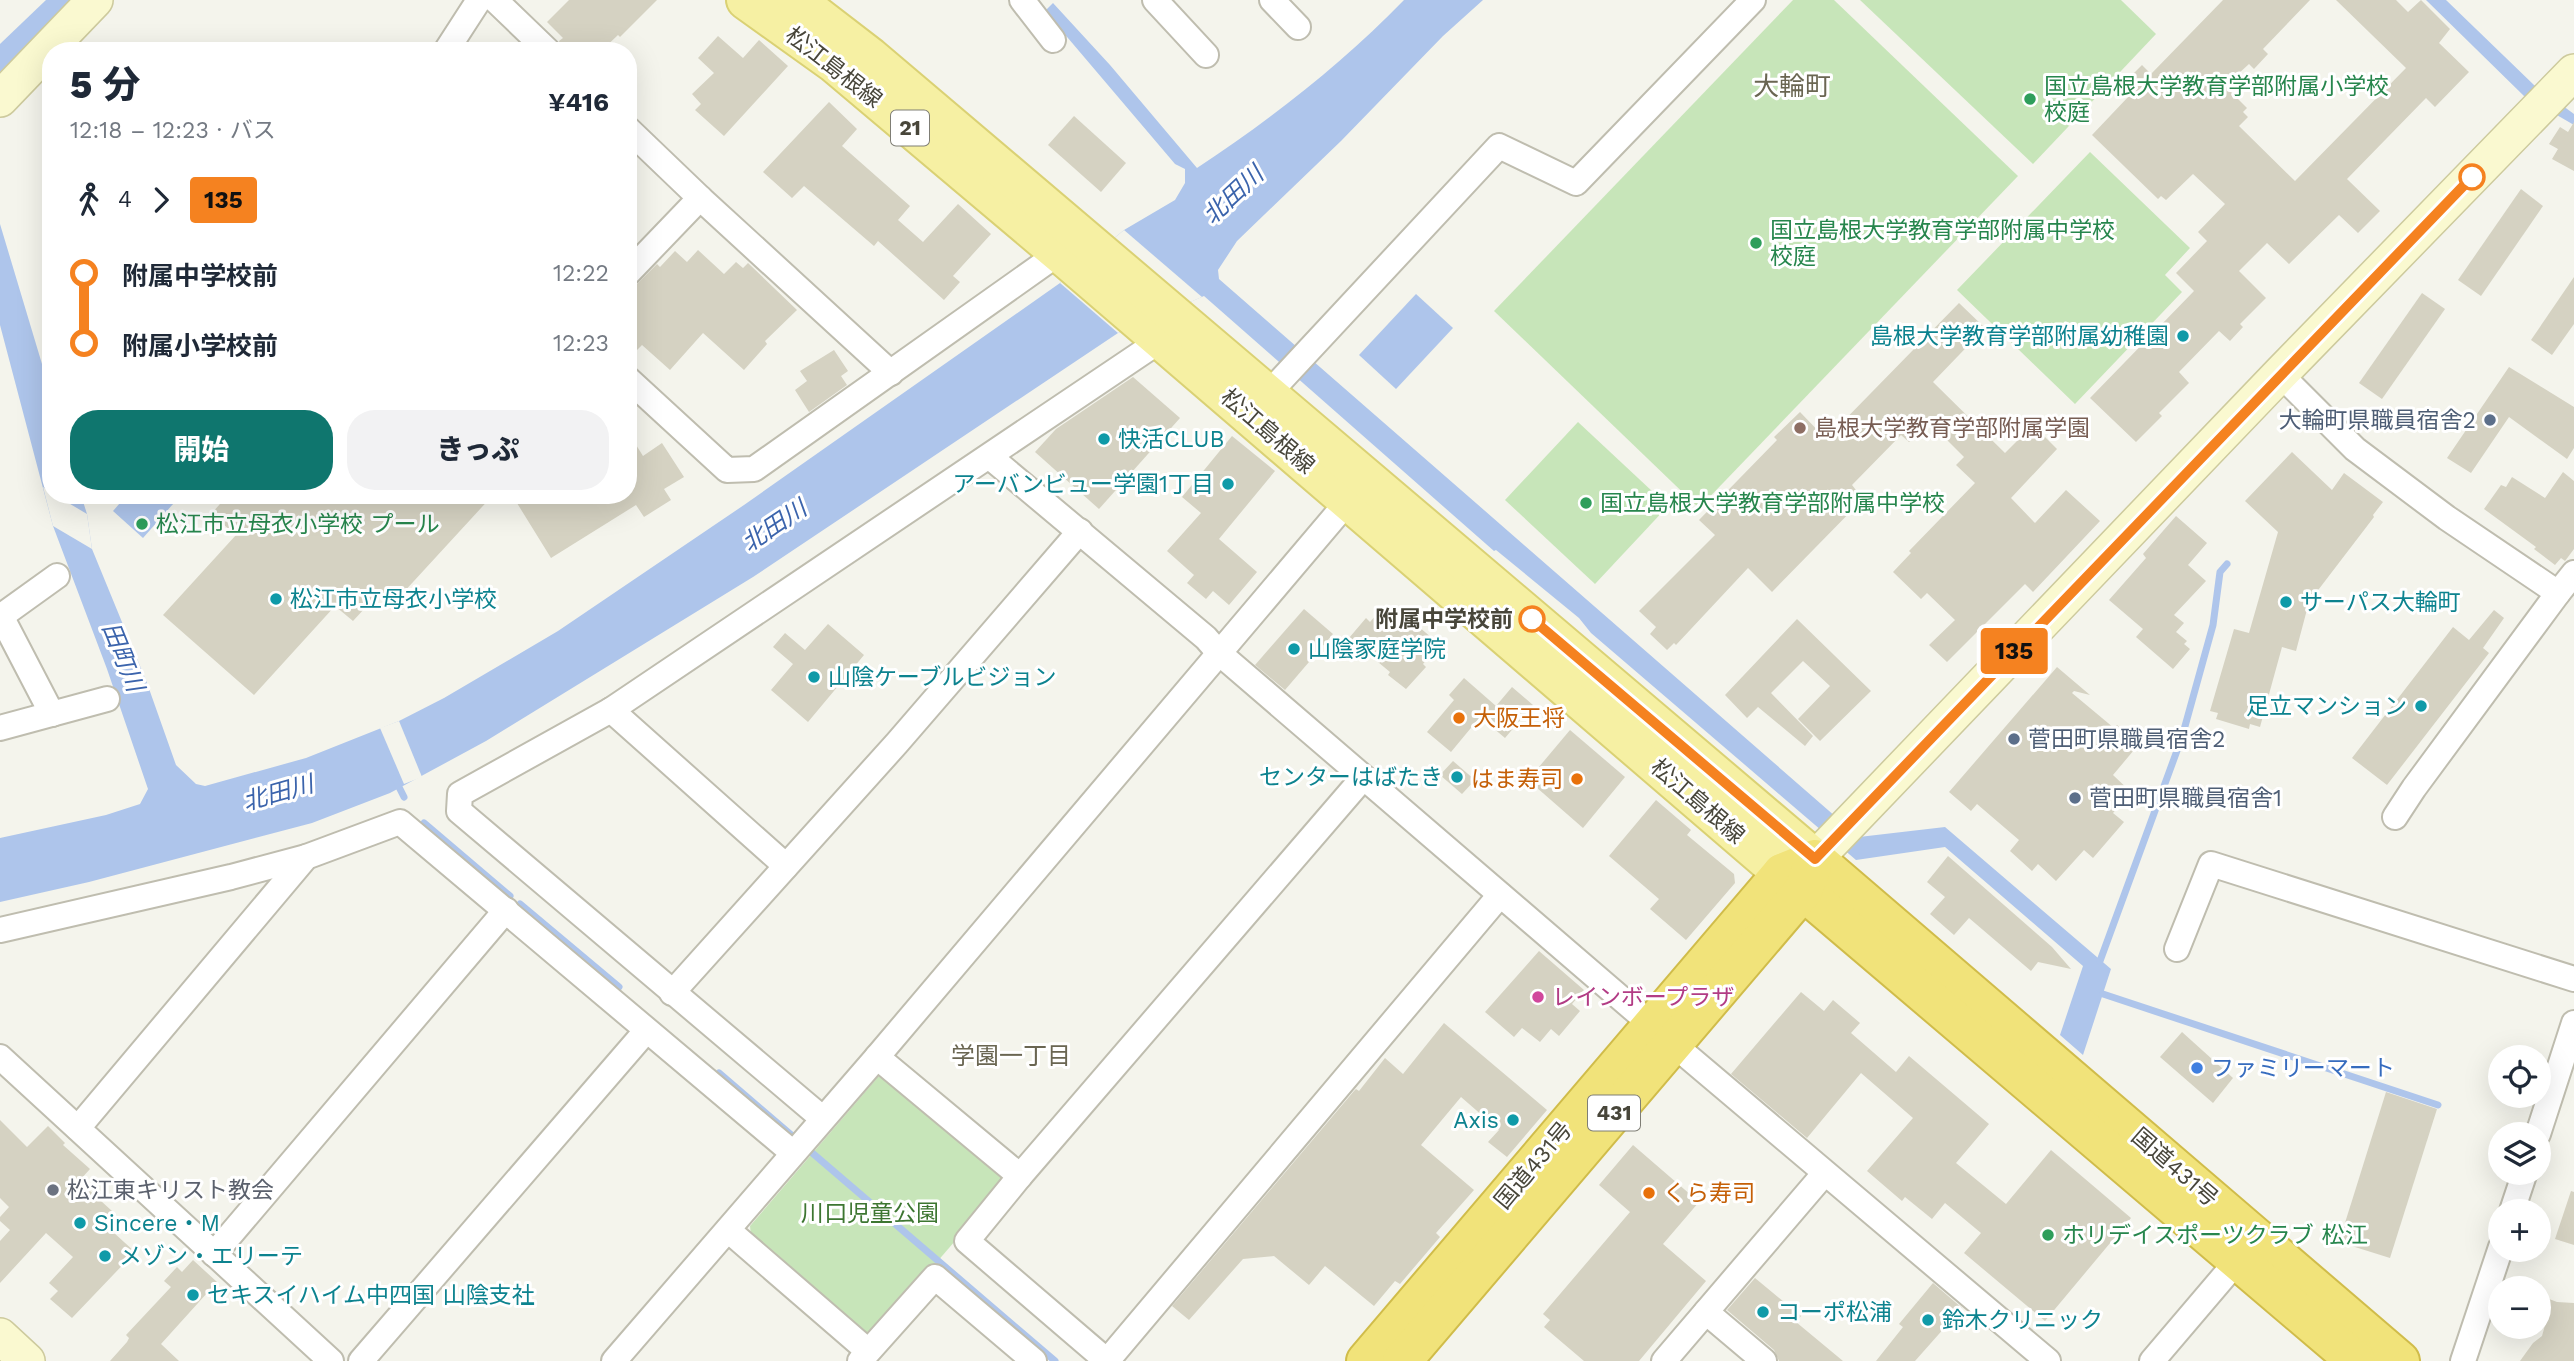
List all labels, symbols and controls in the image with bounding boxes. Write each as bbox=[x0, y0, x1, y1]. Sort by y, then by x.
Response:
street label: 松江島根線 bbox=[780, 21, 887, 113]
text: 5 分 bbox=[70, 63, 140, 107]
district label: 大輪町 bbox=[1753, 71, 1831, 101]
place label: 国立島根大学教育学部附属小学校 校庭 bbox=[2044, 73, 2389, 126]
text: ¥416 bbox=[548, 87, 609, 117]
marker: 国立島根大学教育学部附属小学校 校庭 bbox=[2022, 91, 2038, 107]
road number: 21 bbox=[891, 110, 929, 146]
text: 12:18 – 12:23 · バス bbox=[70, 117, 276, 144]
water label: 北田川 bbox=[1197, 158, 1271, 230]
unlabelled marker bbox=[2459, 164, 2485, 190]
icon: walk bbox=[70, 181, 108, 219]
icon: forward bbox=[142, 181, 180, 219]
text: 4 bbox=[118, 186, 132, 213]
text: 135 bbox=[204, 186, 243, 214]
place label: 国立島根大学教育学部附属中学校 校庭 bbox=[1770, 217, 2115, 270]
marker: 国立島根大学教育学部附属中学校 校庭 bbox=[1748, 235, 1764, 251]
text: 12:22 bbox=[553, 260, 609, 287]
text: 附属中学校前 bbox=[122, 261, 278, 291]
place label: 島根大学教育学部附属幼稚園 bbox=[1870, 323, 2169, 350]
marker: 島根大学教育学部附属幼稚園 bbox=[2175, 328, 2191, 344]
text: 12:23 bbox=[553, 330, 609, 357]
text: 附属小学校前 bbox=[122, 331, 278, 361]
street label: 松江島根線 bbox=[1215, 383, 1320, 479]
place label: 大輪町県職員宿舎2 bbox=[2279, 407, 2476, 434]
button: 開始 bbox=[70, 410, 333, 490]
button: きっぷ bbox=[347, 410, 609, 490]
marker: 大輪町県職員宿舎2 bbox=[2482, 412, 2498, 428]
place label: 島根大学教育学部附属学園 bbox=[1814, 415, 2090, 442]
marker: 島根大学教育学部附属学園 bbox=[1792, 420, 1808, 436]
place label: 快活CLUB bbox=[1118, 426, 1224, 453]
marker: 快活CLUB bbox=[1096, 431, 1112, 447]
place label: アーバンビュー学園1丁目 bbox=[952, 471, 1214, 498]
marker: アーバンビュー学園1丁目 bbox=[1220, 476, 1236, 492]
place label: 国立島根大学教育学部附属中学校 bbox=[1600, 490, 1945, 517]
water label: 北田川 bbox=[736, 493, 814, 558]
marker: 国立島根大学教育学部附属中学校 bbox=[1578, 495, 1594, 511]
place label: 松江市立母衣小学校 プール bbox=[156, 511, 440, 538]
marker: 松江市立母衣小学校 プール bbox=[134, 516, 150, 532]
place label: 松江市立母衣小学校 bbox=[290, 586, 497, 613]
place label: サーパス大輪町 bbox=[2300, 589, 2461, 616]
marker: 松江市立母衣小学校 bbox=[268, 591, 284, 607]
marker: サーパス大輪町 bbox=[2278, 594, 2294, 610]
place label: 附属中学校前 bbox=[1375, 606, 1513, 633]
marker: 附属中学校前 bbox=[1519, 606, 1545, 632]
water label: 田町川 bbox=[97, 618, 151, 698]
line badge: 135 bbox=[1974, 628, 2054, 674]
place label: 山陰家庭学院 bbox=[1308, 636, 1446, 663]
text: 135 bbox=[1995, 637, 2033, 665]
marker: 山陰家庭学院 bbox=[1286, 641, 1302, 657]
place label: 山陰ケーブルビジョン bbox=[828, 664, 1057, 691]
marker: 山陰ケーブルビジョン bbox=[806, 669, 822, 685]
place label: 足立マンション bbox=[2246, 693, 2407, 720]
marker: 足立マンション bbox=[2413, 698, 2429, 714]
place label: 大阪王将 bbox=[1473, 705, 1565, 732]
marker: 大阪王将 bbox=[1451, 710, 1467, 726]
place label: 菅田町県職員宿舎2 bbox=[2028, 726, 2225, 753]
marker: 菅田町県職員宿舎2 bbox=[2006, 731, 2022, 747]
street label: 松江島根線 bbox=[1645, 753, 1750, 849]
place label: センターはばたき bbox=[1259, 764, 1443, 791]
place label: はま寿司 bbox=[1471, 766, 1563, 793]
water label: 北田川 bbox=[240, 769, 319, 816]
marker: センターはばたき bbox=[1449, 769, 1465, 785]
marker: はま寿司 bbox=[1569, 771, 1585, 787]
place label: 菅田町県職員宿舎1 bbox=[2089, 785, 2282, 812]
marker: 菅田町県職員宿舎1 bbox=[2067, 790, 2083, 806]
place label: レインボープラザ bbox=[1552, 984, 1735, 1011]
marker: レインボープラザ bbox=[1530, 989, 1546, 1005]
district label: 学園一丁目 bbox=[951, 1042, 1071, 1070]
map controls bbox=[2488, 1045, 2551, 1339]
button: locate bbox=[2488, 1045, 2551, 1108]
place label: ファミリーマート bbox=[2211, 1055, 2395, 1082]
marker: ファミリーマート bbox=[2189, 1060, 2205, 1076]
road number: 431 bbox=[1588, 1096, 1640, 1130]
place label: Axis bbox=[1453, 1107, 1499, 1134]
marker: Axis bbox=[1505, 1112, 1521, 1128]
street label: 国道431号 bbox=[1489, 1116, 1578, 1214]
button: layers bbox=[2488, 1122, 2551, 1185]
street label: 国道431号 bbox=[2126, 1123, 2223, 1212]
place label: 松江東キリスト教会 bbox=[67, 1177, 274, 1204]
place label: くら寿司 bbox=[1663, 1180, 1755, 1207]
marker: 松江東キリスト教会 bbox=[45, 1182, 61, 1198]
marker: くら寿司 bbox=[1641, 1185, 1657, 1201]
button: + bbox=[2488, 1199, 2551, 1262]
park label: 川口児童公園 bbox=[801, 1200, 939, 1227]
place label: Sincere・M bbox=[94, 1210, 220, 1237]
marker: Sincere・M bbox=[72, 1215, 88, 1231]
place label: ホリデイスポーツクラブ 松江 bbox=[2062, 1222, 2368, 1249]
marker: ホリデイスポーツクラブ 松江 bbox=[2040, 1227, 2056, 1243]
place label: メゾン・エリーテ bbox=[119, 1243, 303, 1270]
marker: メゾン・エリーテ bbox=[97, 1248, 113, 1264]
button: − bbox=[2488, 1276, 2551, 1339]
place label: セキスイハイム中四国 山陰支社 bbox=[207, 1282, 535, 1309]
marker: セキスイハイム中四国 山陰支社 bbox=[185, 1287, 201, 1303]
place label: コーポ松浦 bbox=[1777, 1299, 1892, 1326]
marker: コーポ松浦 bbox=[1755, 1304, 1771, 1320]
place label: 鈴木クリニック bbox=[1942, 1307, 2103, 1334]
marker: 鈴木クリニック bbox=[1920, 1312, 1936, 1328]

